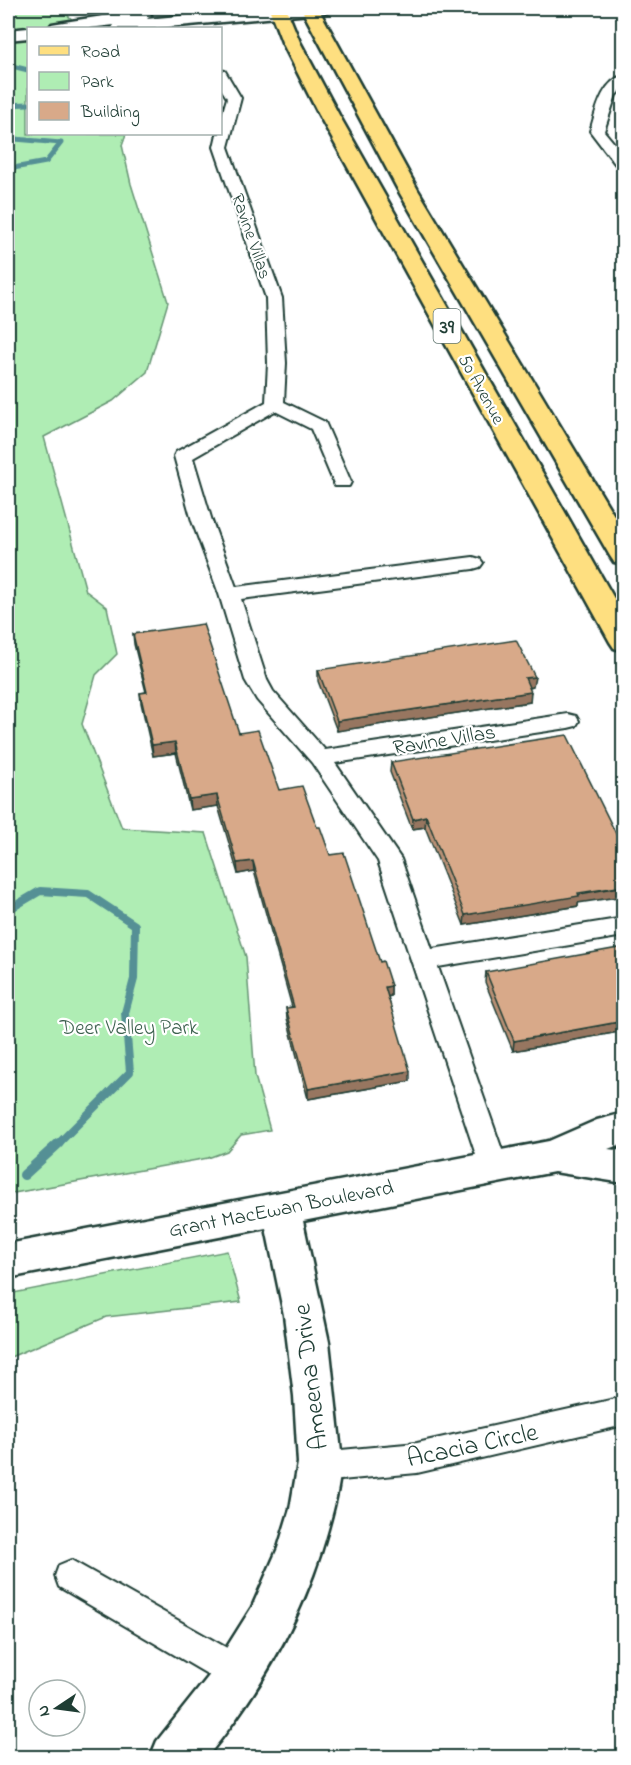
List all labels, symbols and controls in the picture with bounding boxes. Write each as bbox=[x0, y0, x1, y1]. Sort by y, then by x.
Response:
legend bbox=[27, 27, 222, 135]
text: Road bbox=[81, 40, 120, 66]
text: Park bbox=[81, 70, 114, 96]
text: Building bbox=[80, 100, 140, 127]
street label: Ravine Villas bbox=[223, 190, 277, 283]
road number: 39 bbox=[434, 309, 460, 343]
street label: 50 Avenue bbox=[450, 350, 511, 430]
street label: Ravine Villas bbox=[391, 718, 498, 764]
park label: Deer Valley Park bbox=[59, 1014, 199, 1046]
street label: Grant MacEwan Boulevard bbox=[166, 1173, 396, 1246]
street label: Ameena Drive bbox=[284, 1301, 340, 1452]
street label: Acacia Circle bbox=[404, 1414, 542, 1479]
north arrow bbox=[27, 1678, 87, 1738]
text: N bbox=[31, 1703, 57, 1719]

